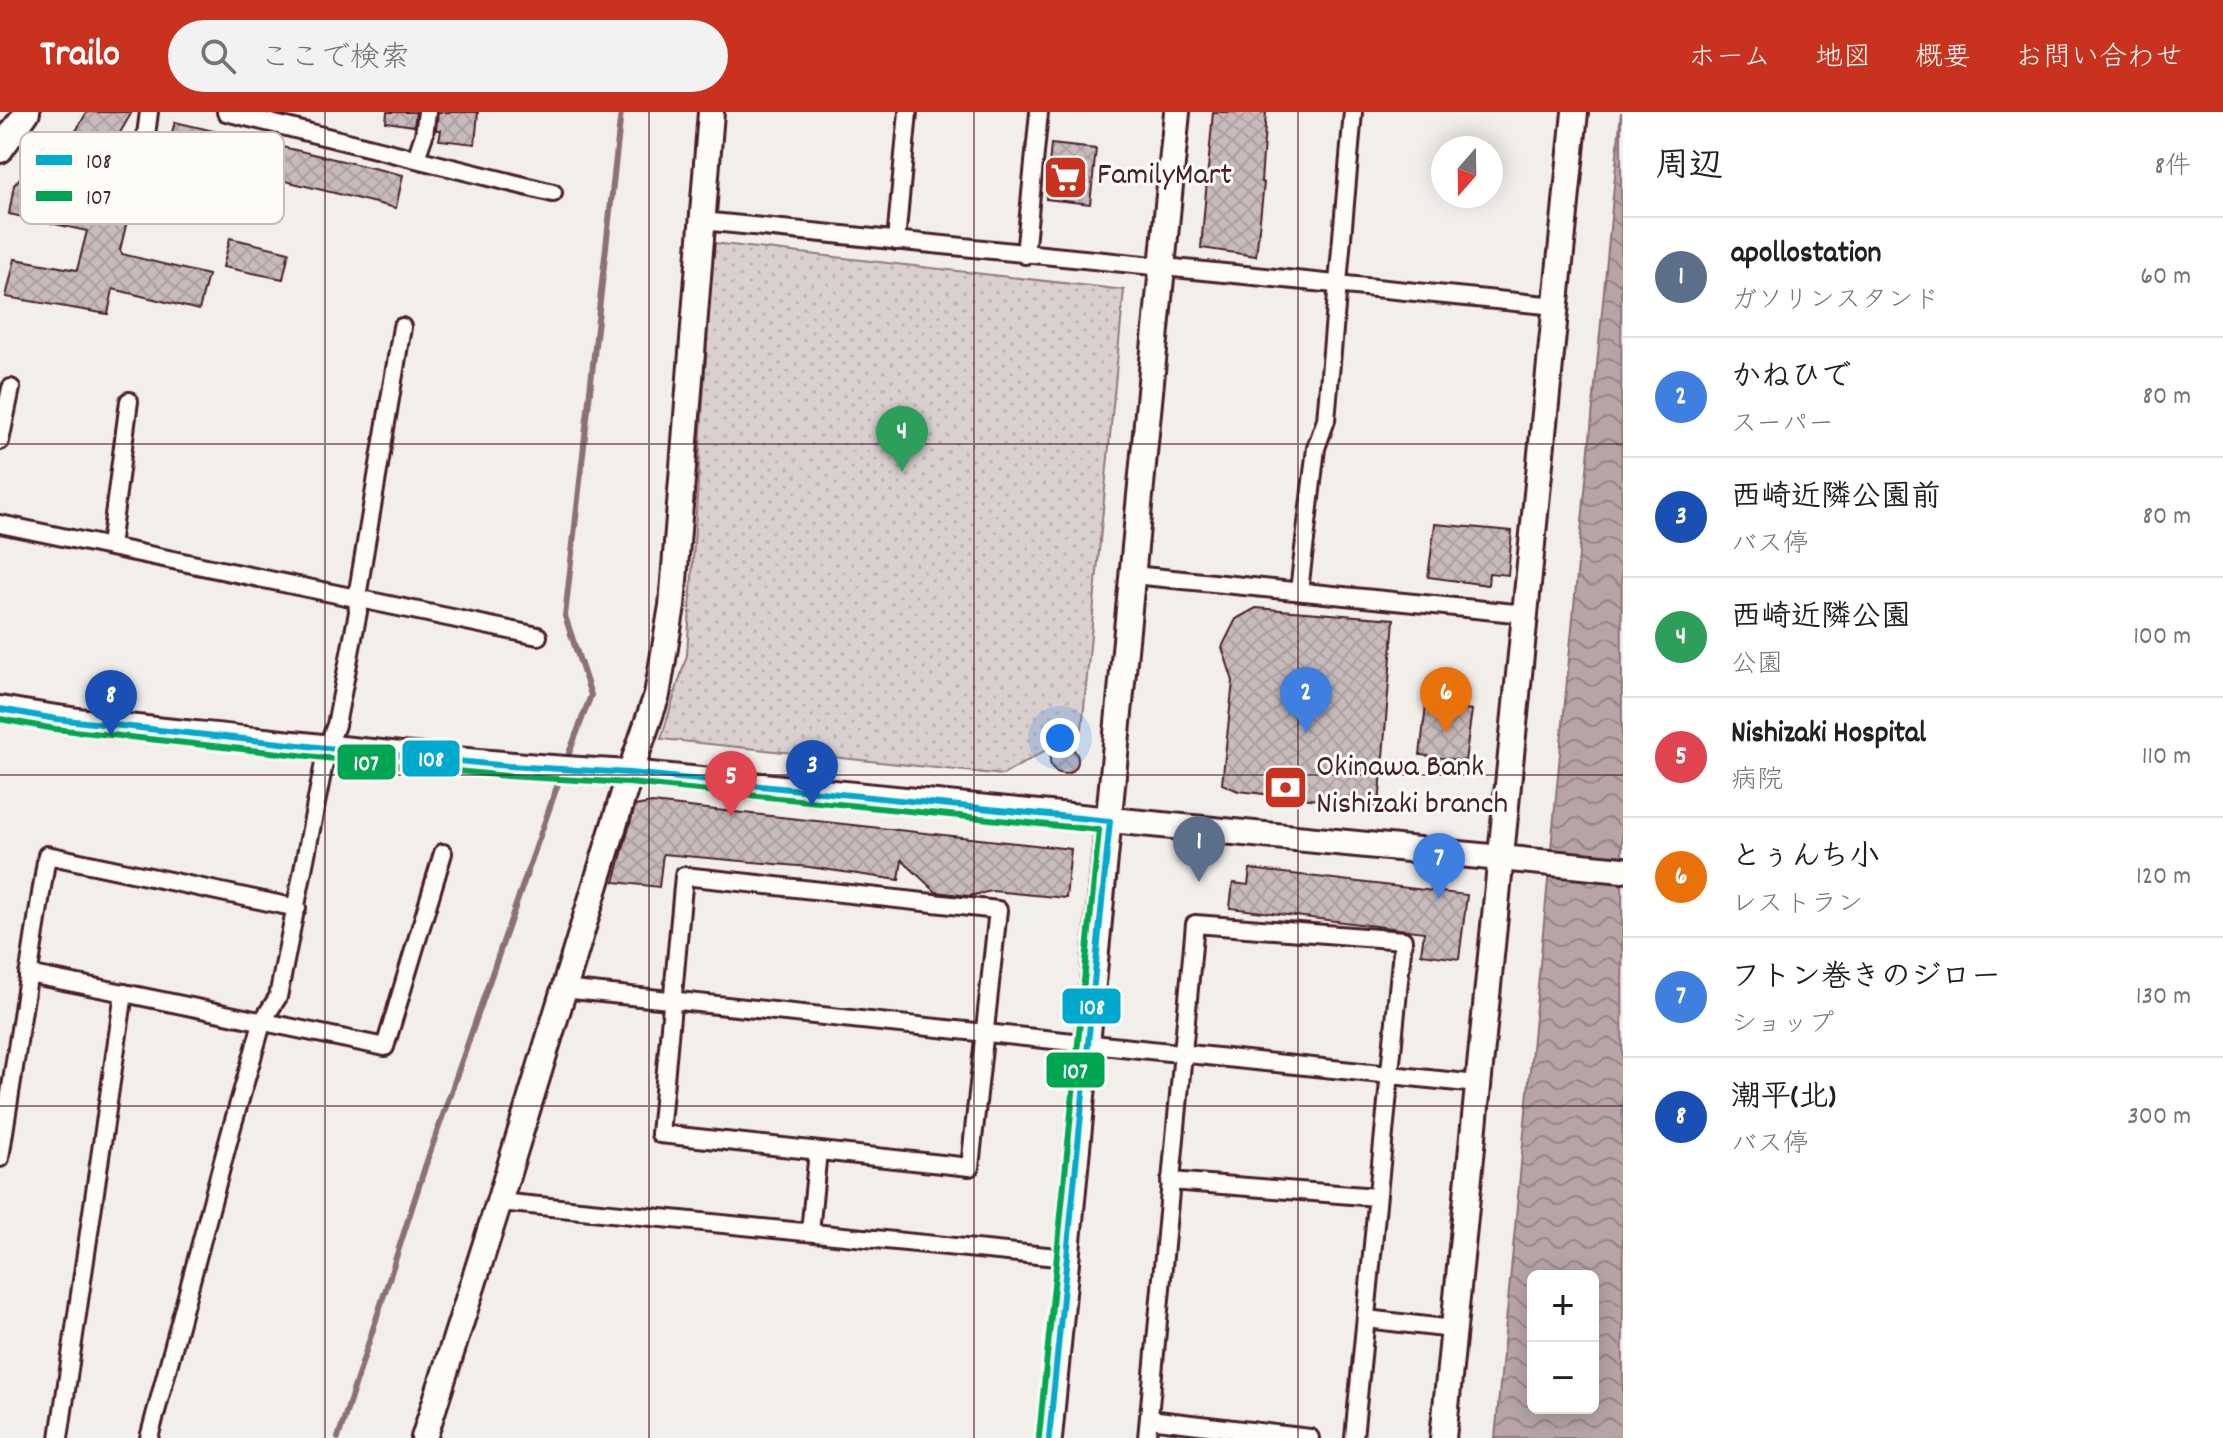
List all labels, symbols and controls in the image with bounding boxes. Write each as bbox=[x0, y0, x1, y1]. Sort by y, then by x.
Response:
search box bbox=[168, 20, 728, 92]
text: Trailo bbox=[40, 29, 120, 84]
icon: search bbox=[196, 34, 240, 78]
text: ここで検索 bbox=[260, 39, 410, 82]
text: ホーム bbox=[1688, 40, 1771, 80]
text: 地図 bbox=[1815, 40, 1871, 80]
text: 概要 bbox=[1915, 40, 1971, 80]
text: お問い合わせ bbox=[2015, 40, 2183, 80]
legend bbox=[20, 132, 284, 224]
north arrow bbox=[1431, 136, 1503, 208]
text: 周辺 bbox=[1655, 144, 1723, 193]
text: 108 bbox=[86, 148, 112, 179]
text: 8件 bbox=[2155, 149, 2191, 186]
supermarket icon: FamilyMart bbox=[1042, 153, 1090, 201]
place label: FamilyMart bbox=[1097, 154, 1232, 200]
text: 107 bbox=[86, 184, 111, 215]
text: apollostation bbox=[1731, 234, 1881, 277]
text: 1 bbox=[1678, 259, 1684, 296]
text: 60 m bbox=[2140, 259, 2191, 296]
text: ガソリンスタンド bbox=[1731, 283, 1940, 320]
text: かねひで bbox=[1731, 358, 1851, 401]
text: 2 bbox=[1675, 379, 1687, 416]
text: 80 m bbox=[2143, 379, 2191, 416]
pin: 4 bbox=[876, 406, 928, 472]
text: スーパー bbox=[1731, 407, 1834, 444]
text: 西崎近隣公園前 bbox=[1731, 478, 1941, 521]
text: 3 bbox=[1675, 499, 1687, 536]
text: 80 m bbox=[2143, 499, 2191, 536]
text: バス停 bbox=[1731, 527, 1809, 564]
text: 西崎近隣公園 bbox=[1731, 598, 1911, 641]
text: 4 bbox=[1676, 619, 1686, 656]
text: 100 m bbox=[2133, 619, 2191, 656]
text: 公園 bbox=[1731, 647, 1783, 684]
pin: 2 bbox=[1280, 667, 1332, 733]
pin: 6 bbox=[1420, 667, 1472, 733]
pin: 8 bbox=[85, 670, 137, 736]
text: Nishizaki Hospital bbox=[1731, 714, 1926, 757]
your location bbox=[1040, 718, 1080, 758]
line badge: 108 bbox=[401, 739, 461, 778]
text: 5 bbox=[1675, 739, 1687, 776]
text: 110 m bbox=[2142, 739, 2191, 776]
pin: 3 bbox=[786, 740, 838, 806]
line badge: 107 bbox=[336, 743, 397, 781]
text: 108 bbox=[418, 746, 444, 777]
place label: Okinawa Bank Nishizaki branch bbox=[1316, 746, 1508, 829]
text: 107 bbox=[353, 750, 379, 781]
pin: 5 bbox=[705, 751, 757, 817]
bank icon: Okinawa Bank Nishizaki branch bbox=[1261, 763, 1309, 811]
text: 病院 bbox=[1731, 763, 1783, 800]
pin: 1 bbox=[1173, 816, 1225, 882]
pin: 7 bbox=[1413, 833, 1465, 899]
text: とぅんち小 bbox=[1731, 838, 1879, 881]
text: 6 bbox=[1675, 859, 1687, 896]
text: 120 m bbox=[2136, 859, 2191, 896]
text: レストラン bbox=[1731, 887, 1863, 924]
text: フトン巻きのジロー bbox=[1731, 958, 2001, 1001]
text: 7 bbox=[1676, 979, 1686, 1016]
text: 130 m bbox=[2136, 979, 2191, 1016]
line badge: 108 bbox=[1061, 987, 1122, 1025]
text: 108 bbox=[1079, 994, 1105, 1025]
text: ショップ bbox=[1731, 1007, 1834, 1044]
line badge: 107 bbox=[1045, 1051, 1106, 1089]
text: 107 bbox=[1062, 1058, 1088, 1089]
text: 潮平(北) bbox=[1731, 1078, 1836, 1121]
text: 8 bbox=[1676, 1099, 1686, 1136]
text: 300 m bbox=[2127, 1099, 2191, 1136]
text: バス停 bbox=[1731, 1127, 1809, 1164]
map controls bbox=[1527, 1270, 1599, 1414]
button: + bbox=[1527, 1270, 1599, 1342]
button: − bbox=[1527, 1342, 1599, 1414]

